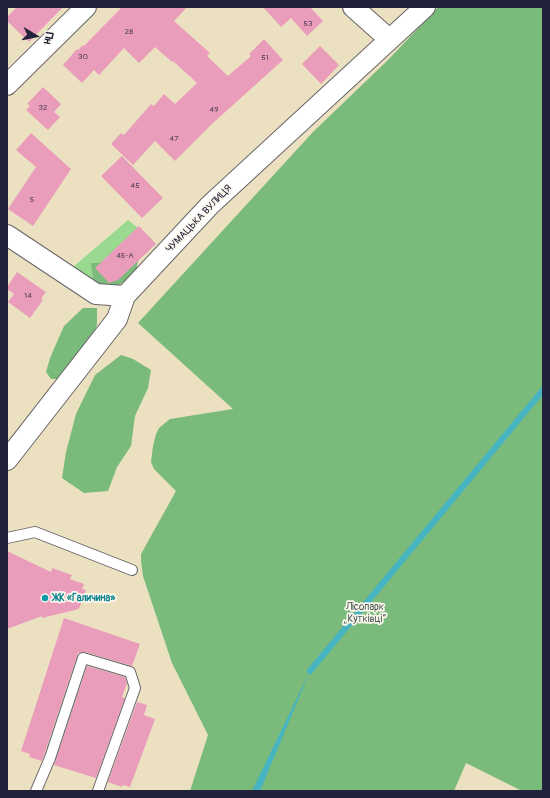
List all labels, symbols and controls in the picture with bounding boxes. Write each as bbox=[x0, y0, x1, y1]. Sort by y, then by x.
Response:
north arrow bbox=[16, 16, 56, 56]
house number: 53 bbox=[304, 19, 312, 29]
house number: 28 bbox=[125, 27, 133, 37]
text: Пн bbox=[41, 31, 56, 45]
house number: 30 bbox=[78, 52, 88, 62]
house number: 51 bbox=[261, 53, 269, 63]
house number: 32 bbox=[39, 103, 47, 113]
house number: 49 bbox=[210, 105, 218, 115]
house number: 47 bbox=[170, 134, 178, 144]
house number: 45 bbox=[131, 181, 139, 191]
street label: ЧУМАЦЬКА ВУЛИЦЯ bbox=[164, 183, 234, 255]
house number: 5 bbox=[30, 195, 34, 205]
house number: 45-А bbox=[116, 251, 134, 261]
house number: 14 bbox=[24, 291, 32, 301]
place label: ЖК «Галичина» bbox=[53, 592, 115, 604]
marker: ЖК «Галичина» bbox=[40, 593, 50, 603]
park label: Лісопарк „Кутківці“ bbox=[343, 601, 387, 624]

